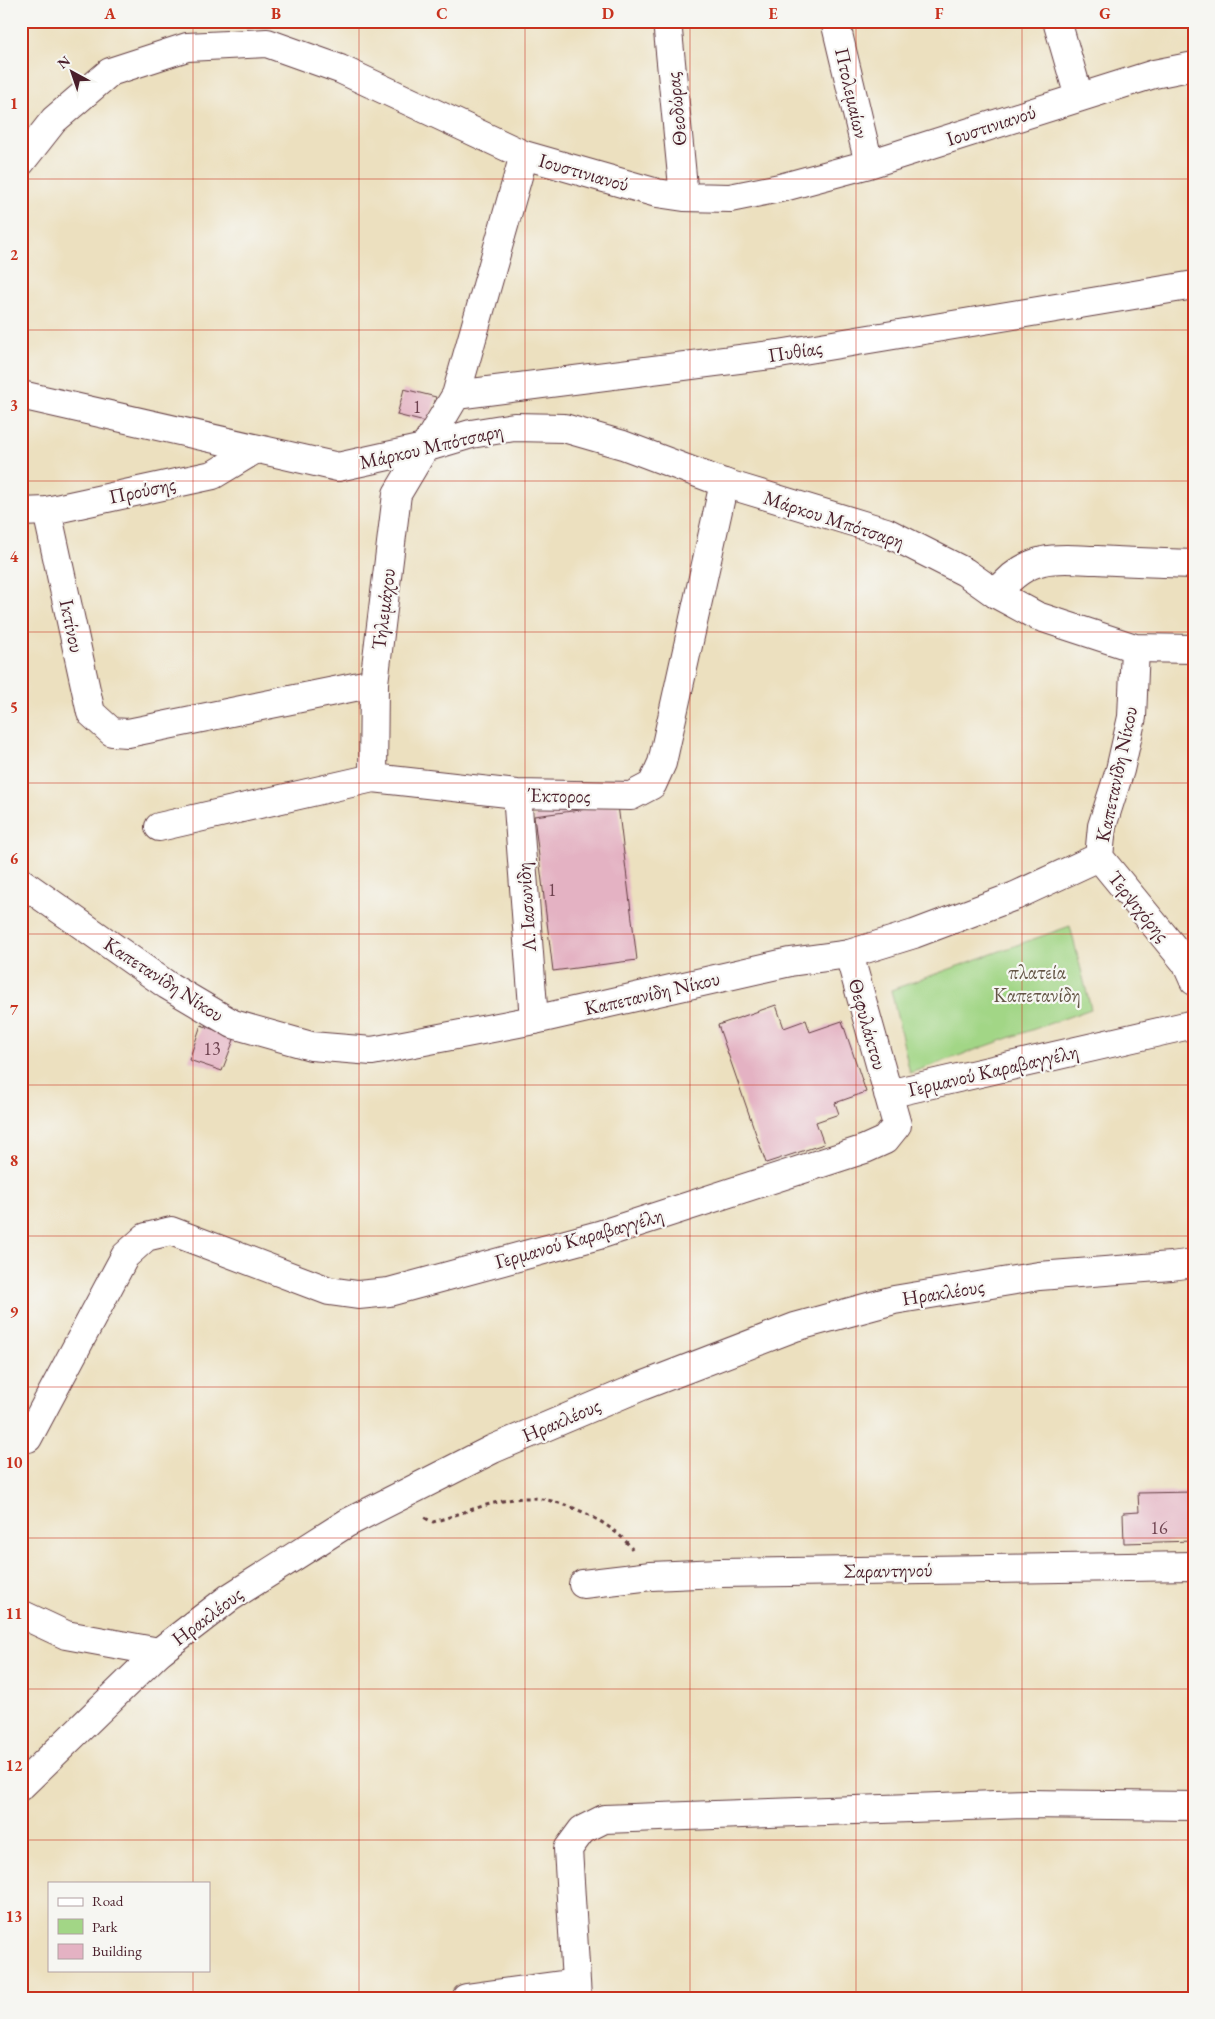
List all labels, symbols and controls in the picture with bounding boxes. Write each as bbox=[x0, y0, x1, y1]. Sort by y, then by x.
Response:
text: A bbox=[103, 3, 116, 24]
text: B bbox=[271, 3, 281, 24]
text: C bbox=[436, 3, 448, 24]
text: D bbox=[602, 3, 614, 24]
text: E bbox=[768, 3, 778, 24]
text: F bbox=[935, 3, 944, 24]
text: G bbox=[1099, 3, 1111, 24]
street label: Πτολεμαίων bbox=[829, 45, 875, 141]
north arrow bbox=[48, 48, 98, 98]
text: N bbox=[54, 51, 74, 73]
street label: Θεοδώρας bbox=[659, 71, 693, 147]
text: 1 bbox=[10, 93, 18, 114]
street label: Ιουστινιανού bbox=[943, 98, 1039, 152]
street label: Ιουστινιανού bbox=[536, 147, 632, 197]
text: 2 bbox=[10, 244, 19, 265]
street label: Πυθίας bbox=[766, 334, 824, 368]
text: 3 bbox=[10, 395, 18, 416]
house number: 1 bbox=[413, 395, 421, 418]
street label: Μάρκου Μπότσαρη bbox=[357, 417, 505, 475]
street label: Προύσης bbox=[106, 470, 178, 510]
street label: Μάρκου Μπότσαρη bbox=[760, 484, 908, 554]
text: 4 bbox=[10, 546, 19, 567]
street label: Τηλεμάχου bbox=[365, 567, 401, 651]
street label: Ικτίνου bbox=[54, 597, 90, 655]
text: 5 bbox=[10, 697, 18, 718]
street label: Καπετανίδη Νίκου bbox=[1089, 704, 1143, 844]
street label: Έκτορος bbox=[527, 781, 591, 809]
text: 6 bbox=[10, 848, 19, 869]
street label: Λ. Ιασωνίδη bbox=[510, 861, 542, 954]
street label: Τερψιχόρης bbox=[1102, 865, 1176, 947]
house number: 1 bbox=[548, 878, 556, 901]
street label: Καπετανίδη Νίκου bbox=[99, 931, 229, 1027]
park label: πλατεία Καπετανίδη bbox=[993, 959, 1081, 1008]
street label: Καπετανίδη Νίκου bbox=[582, 965, 722, 1021]
street label: Θεφυλάκτου bbox=[843, 975, 893, 1073]
text: 7 bbox=[10, 999, 19, 1020]
house number: 13 bbox=[203, 1037, 221, 1060]
street label: Γερμανού Καραβαγγέλη bbox=[905, 1038, 1081, 1102]
text: 8 bbox=[10, 1150, 18, 1171]
street label: Γερμανού Καραβαγγέλη bbox=[492, 1202, 666, 1274]
street label: Ηρακλέους bbox=[900, 1273, 986, 1311]
text: 9 bbox=[10, 1301, 19, 1322]
street label: Ηρακλέους bbox=[518, 1392, 604, 1448]
text: 10 bbox=[6, 1452, 23, 1473]
house number: 16 bbox=[1150, 1516, 1168, 1539]
street label: Σαραντηνού bbox=[843, 1556, 933, 1584]
street label: Ηρακλέους bbox=[166, 1581, 248, 1651]
text: 11 bbox=[6, 1603, 22, 1624]
text: 12 bbox=[6, 1755, 23, 1776]
legend bbox=[48, 1882, 210, 1972]
text: Road bbox=[92, 1891, 124, 1910]
text: 13 bbox=[6, 1906, 22, 1927]
text: Park bbox=[92, 1917, 119, 1936]
text: Building bbox=[92, 1941, 142, 1960]

